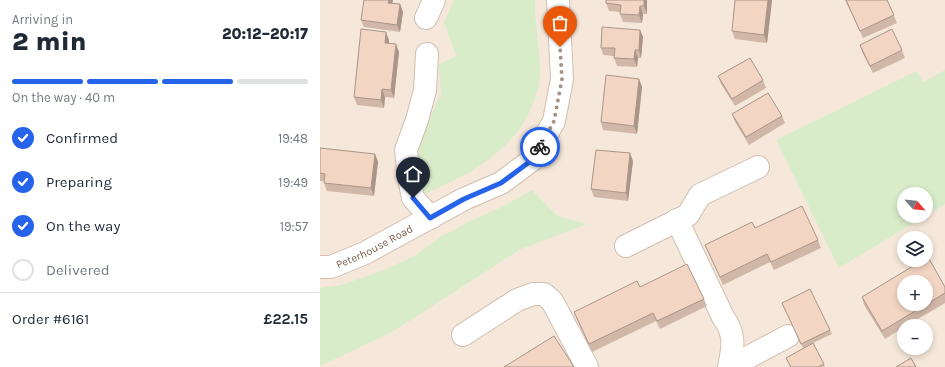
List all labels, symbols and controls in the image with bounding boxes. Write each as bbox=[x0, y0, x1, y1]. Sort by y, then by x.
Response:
pin bbox=[543, 6, 577, 47]
text: Arriving in bbox=[12, 12, 73, 27]
icon: bag bbox=[549, 12, 571, 34]
text: 20:12–20:17 bbox=[222, 25, 308, 43]
text: 2 min bbox=[12, 26, 87, 57]
text: On the way · 40 m bbox=[12, 90, 115, 105]
icon: check bbox=[12, 127, 34, 149]
courier bbox=[520, 127, 560, 167]
text: Confirmed bbox=[46, 129, 118, 147]
text: 19:48 bbox=[278, 131, 308, 146]
icon: bike bbox=[529, 136, 551, 158]
pin bbox=[396, 157, 430, 198]
icon: home bbox=[402, 163, 424, 185]
icon: check bbox=[12, 171, 34, 193]
text: Preparing bbox=[46, 173, 112, 191]
text: 19:49 bbox=[278, 175, 308, 190]
north arrow bbox=[897, 187, 933, 223]
map controls bbox=[897, 187, 933, 355]
icon: check bbox=[12, 215, 34, 237]
text: On the way bbox=[46, 217, 120, 235]
text: 19:57 bbox=[280, 219, 308, 234]
street label: Peterhouse Road bbox=[334, 222, 415, 271]
button: layers bbox=[897, 231, 933, 267]
text: Delivered bbox=[46, 261, 110, 279]
button: + bbox=[897, 275, 933, 311]
text: Order #6161 bbox=[12, 310, 89, 328]
text: £22.15 bbox=[264, 310, 308, 328]
button: − bbox=[897, 319, 933, 355]

